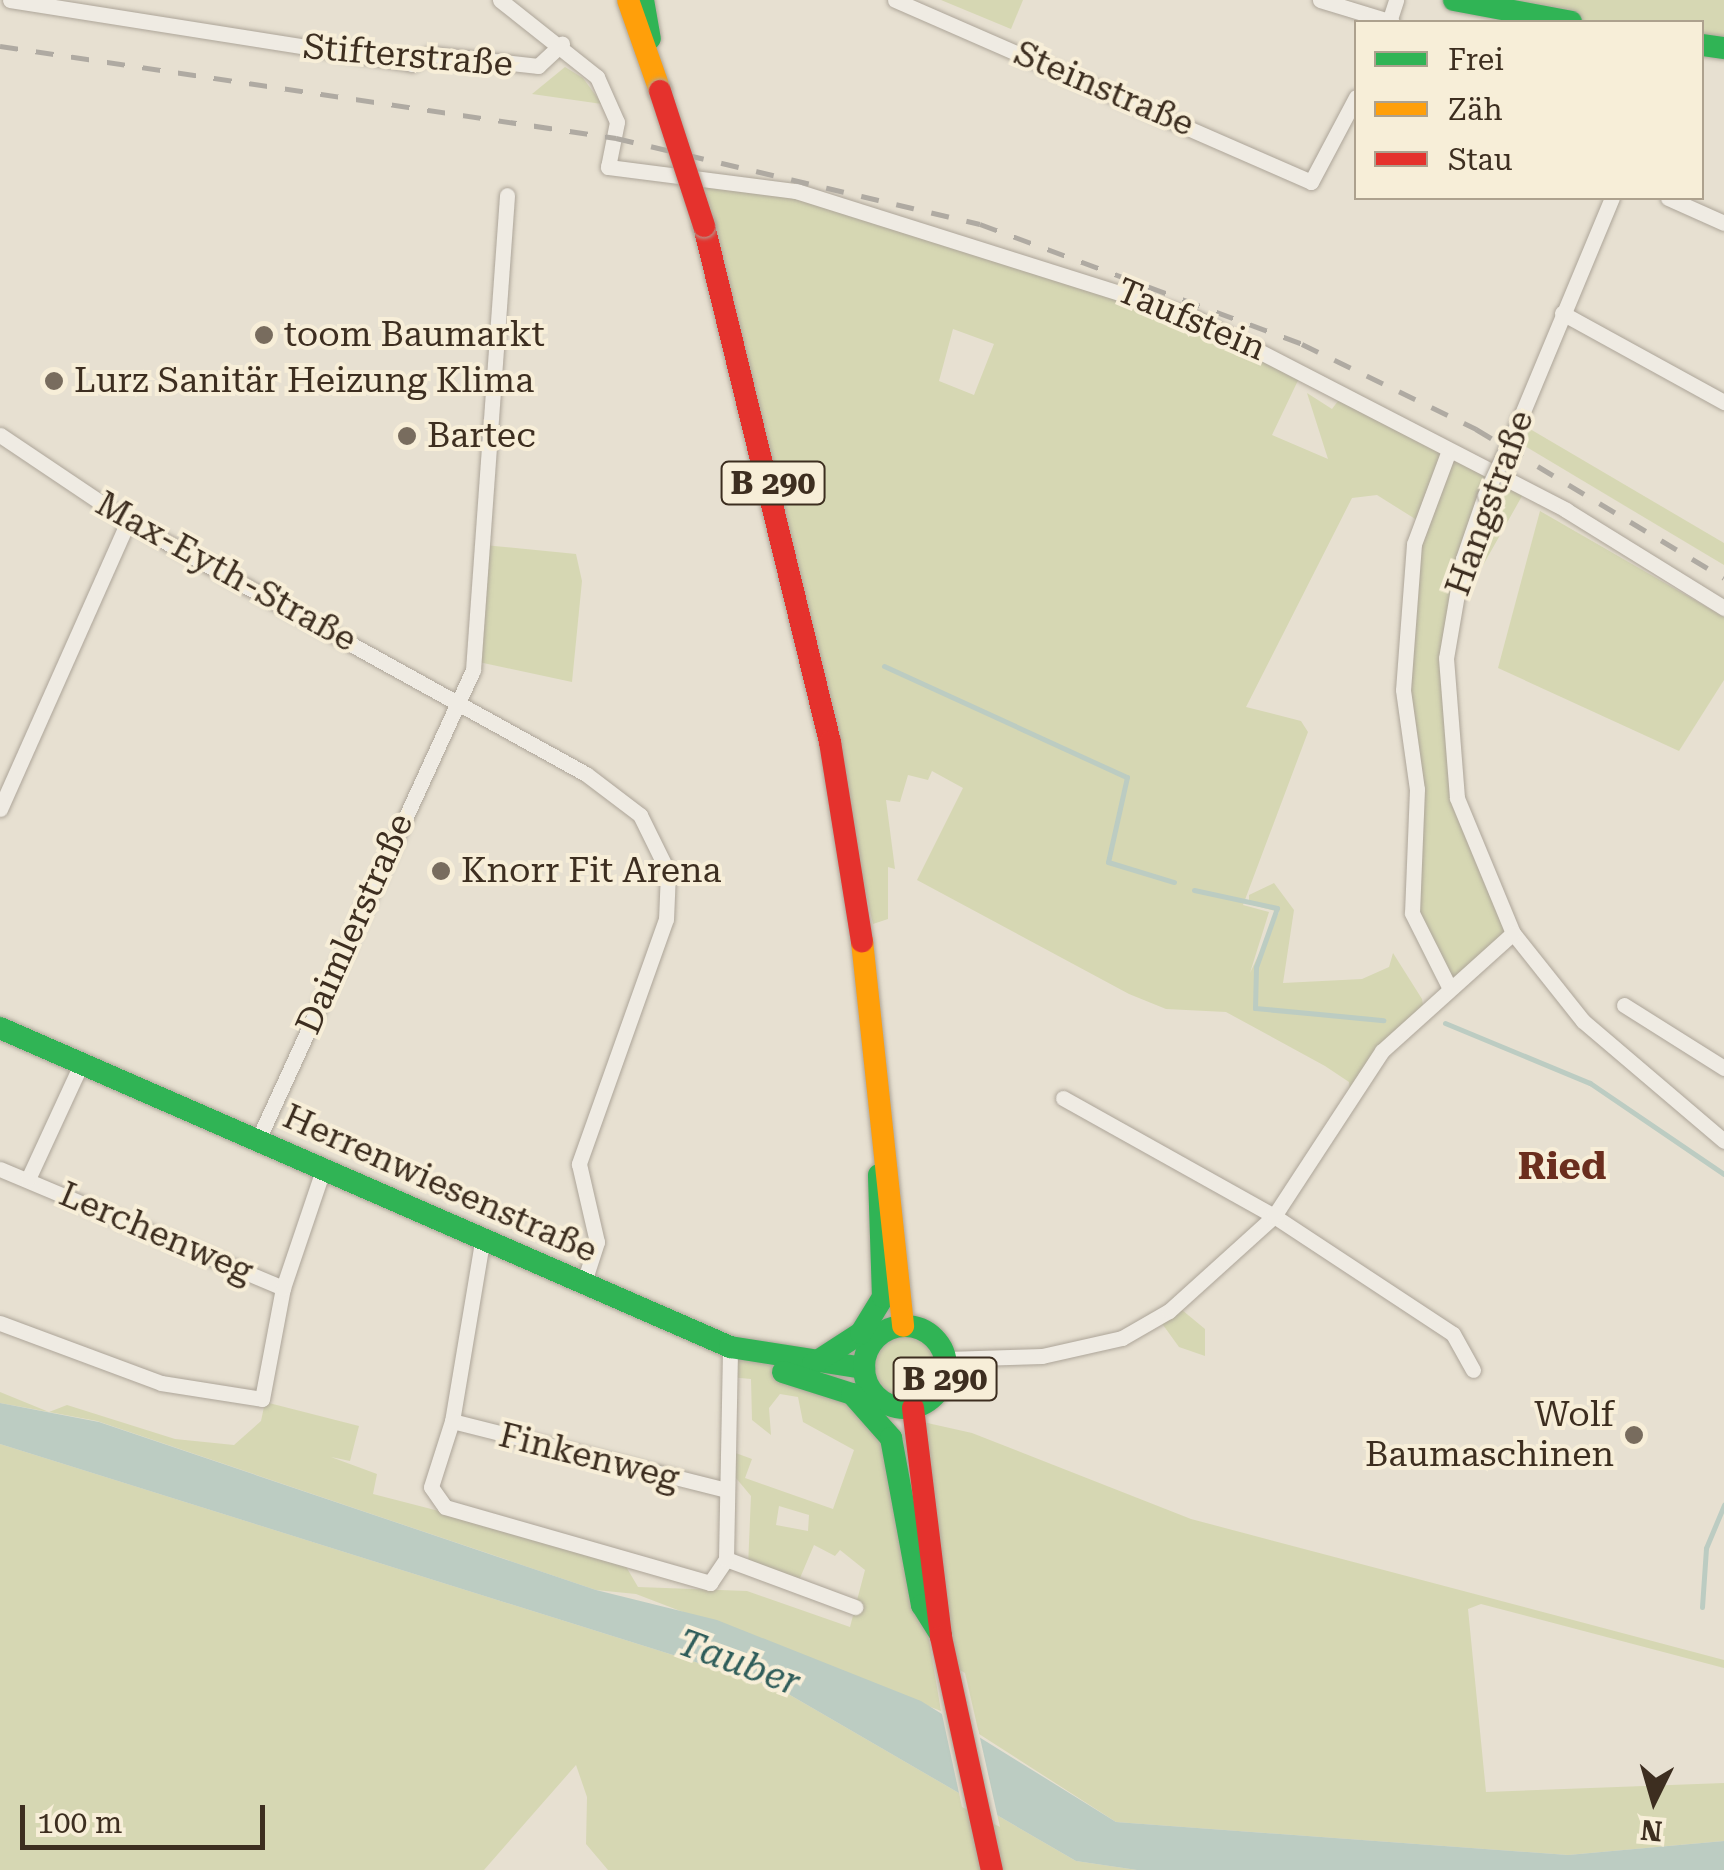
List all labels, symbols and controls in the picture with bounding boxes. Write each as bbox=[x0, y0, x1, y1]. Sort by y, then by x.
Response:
legend bbox=[1354, 20, 1704, 200]
street label: Stifterstraße bbox=[301, 26, 515, 86]
street label: Steinstraße bbox=[1008, 32, 1200, 146]
text: Frei bbox=[1448, 42, 1504, 77]
text: Zäh bbox=[1448, 92, 1503, 127]
text: Stau bbox=[1448, 142, 1512, 177]
street label: Taufstein bbox=[1110, 270, 1272, 370]
place label: toom Baumarkt bbox=[284, 314, 545, 356]
marker: toom Baumarkt bbox=[253, 324, 275, 346]
place label: Lurz Sanitär Heizung Klima bbox=[74, 360, 534, 402]
marker: Lurz Sanitär Heizung Klima bbox=[43, 370, 65, 392]
street label: Hangstraße bbox=[1437, 405, 1543, 601]
place label: Bartec bbox=[427, 415, 536, 457]
marker: Bartec bbox=[396, 425, 418, 447]
road number: B 290 bbox=[720, 456, 826, 510]
street label: Max-Eyth-Straße bbox=[88, 483, 364, 661]
street label: Daimlerstraße bbox=[288, 807, 422, 1041]
place label: Knorr Fit Arena bbox=[461, 850, 722, 892]
marker: Knorr Fit Arena bbox=[430, 860, 452, 882]
street label: Herrenwiesenstraße bbox=[277, 1096, 603, 1272]
district label: Ried bbox=[1518, 1144, 1606, 1190]
street label: Lerchenweg bbox=[53, 1173, 259, 1293]
road number: B 290 bbox=[892, 1352, 998, 1406]
place label: Wolf Baumaschinen bbox=[1365, 1394, 1614, 1476]
street label: Finkenweg bbox=[495, 1414, 683, 1500]
marker: Wolf Baumaschinen bbox=[1623, 1424, 1645, 1446]
water label: Tauber bbox=[671, 1620, 807, 1706]
north arrow bbox=[1604, 1750, 1704, 1850]
scale bar bbox=[25, 1785, 270, 1847]
text: 100 m bbox=[37, 1805, 122, 1840]
text: N bbox=[1639, 1813, 1664, 1848]

